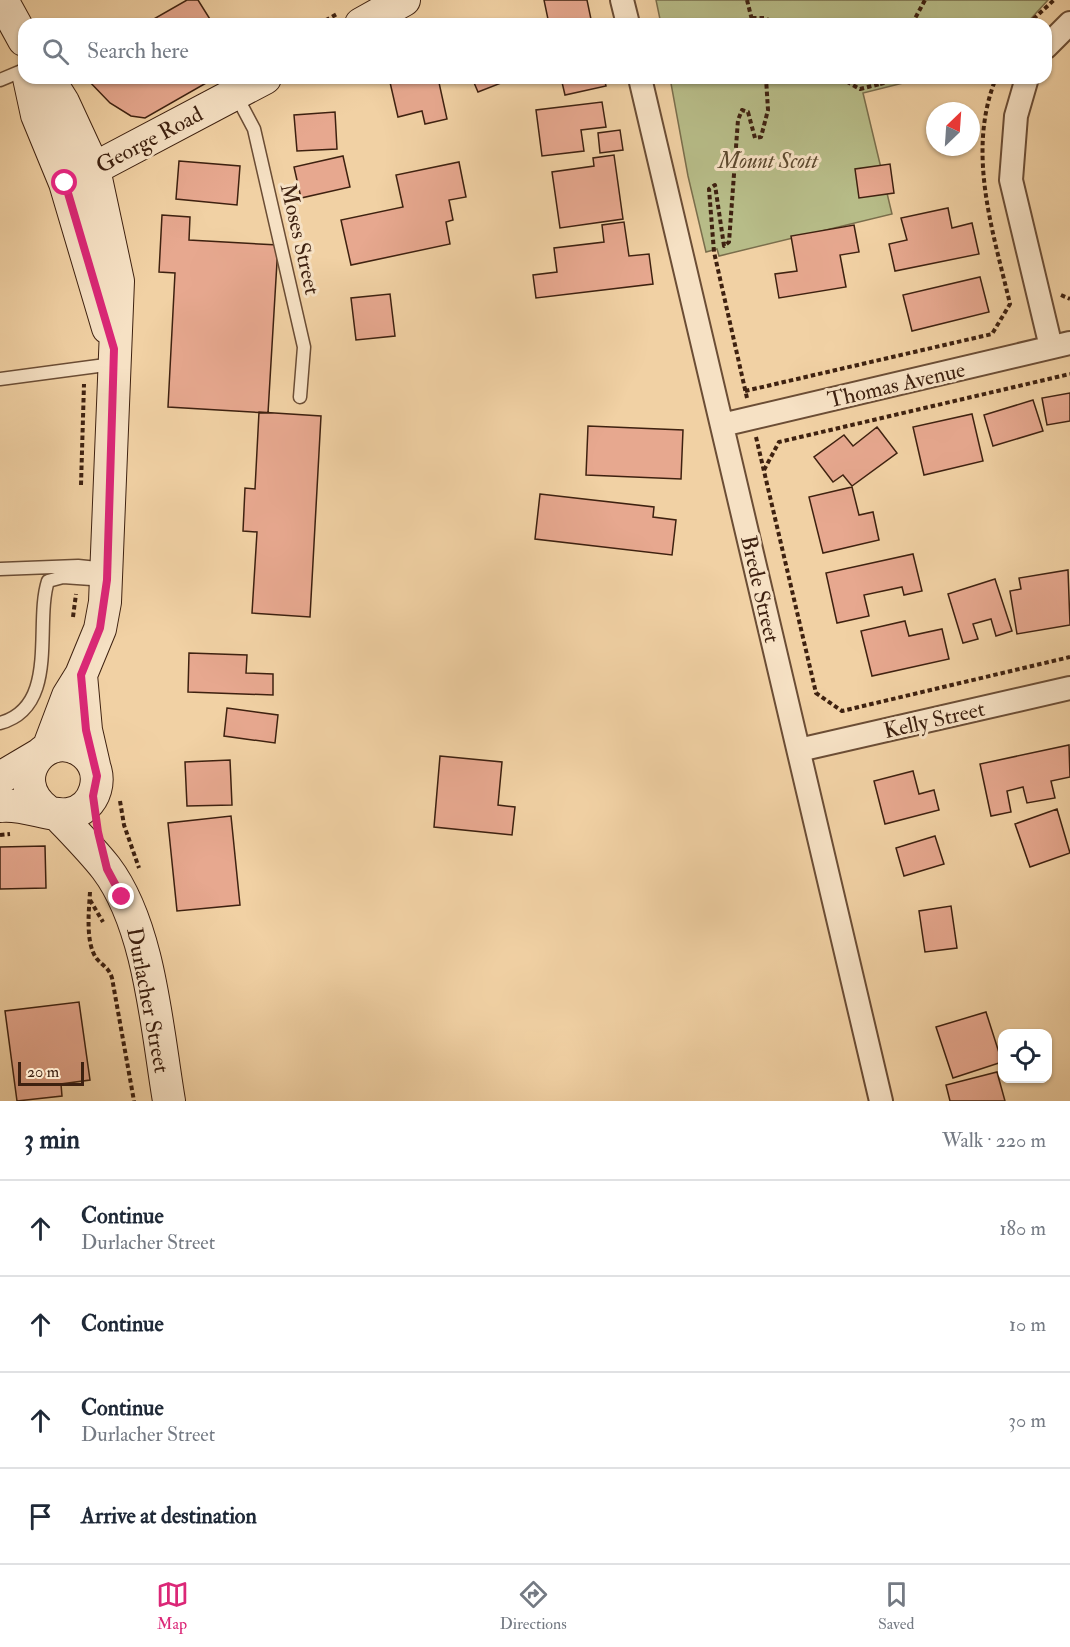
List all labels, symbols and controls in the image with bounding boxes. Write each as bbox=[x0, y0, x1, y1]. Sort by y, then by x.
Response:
search box bbox=[18, 18, 1052, 84]
icon: search bbox=[39, 35, 72, 68]
text: Search here bbox=[87, 37, 189, 65]
street label: George Road bbox=[91, 100, 208, 180]
north arrow bbox=[926, 102, 980, 156]
park label: Mount Scott bbox=[716, 147, 819, 175]
route start bbox=[51, 169, 77, 195]
street label: Moses Street bbox=[274, 181, 326, 298]
street label: Thomas Avenue bbox=[825, 356, 968, 414]
street label: Brede Street bbox=[734, 533, 786, 646]
street label: Kelly Street bbox=[881, 695, 987, 745]
route end bbox=[108, 883, 134, 909]
street label: Durlacher Street bbox=[120, 925, 176, 1075]
map controls bbox=[998, 1029, 1052, 1083]
button: locate bbox=[998, 1029, 1052, 1083]
scale bar bbox=[18, 1059, 84, 1086]
text: 20 m bbox=[27, 1062, 59, 1082]
text: 3 min bbox=[24, 1124, 80, 1156]
text: Walk · 220 m bbox=[942, 1128, 1046, 1153]
text: Continue bbox=[81, 1202, 164, 1230]
icon: ahead bbox=[24, 1212, 57, 1245]
text: 180 m bbox=[999, 1216, 1046, 1241]
text: Durlacher Street bbox=[81, 1230, 215, 1255]
icon: ahead bbox=[24, 1308, 57, 1341]
text: Continue bbox=[81, 1310, 164, 1338]
text: 10 m bbox=[1009, 1312, 1046, 1337]
text: Continue bbox=[81, 1394, 164, 1422]
icon: ahead bbox=[24, 1404, 57, 1437]
text: 30 m bbox=[1008, 1408, 1046, 1433]
text: Durlacher Street bbox=[81, 1422, 215, 1447]
icon: arrive bbox=[24, 1500, 57, 1533]
text: Arrive at destination bbox=[81, 1502, 257, 1530]
tab: Map bbox=[156, 1578, 189, 1634]
tab: Directions bbox=[500, 1578, 567, 1634]
tab: Saved bbox=[878, 1578, 914, 1634]

